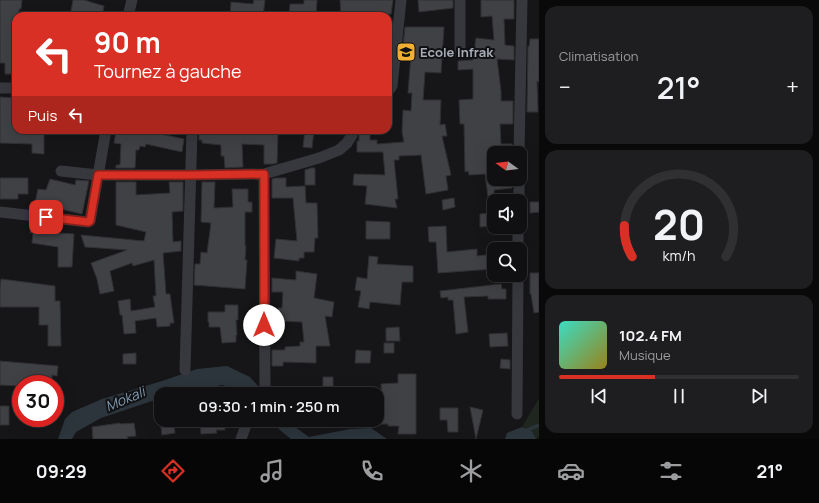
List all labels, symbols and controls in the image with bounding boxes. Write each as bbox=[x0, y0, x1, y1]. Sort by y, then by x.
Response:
text: 90 m bbox=[94, 23, 161, 61]
icon: left bbox=[28, 28, 80, 80]
school or university icon: Ecole Infrak bbox=[395, 41, 417, 63]
place label: Ecole Infrak bbox=[420, 43, 494, 61]
text: Climatisation bbox=[559, 47, 639, 65]
text: Tournez à gauche bbox=[94, 59, 242, 83]
text: 21° bbox=[657, 67, 700, 108]
text: − bbox=[559, 72, 571, 102]
text: + bbox=[786, 72, 799, 102]
icon: left bbox=[65, 104, 87, 126]
text: Puis bbox=[28, 105, 57, 126]
north arrow bbox=[487, 146, 527, 186]
map controls bbox=[487, 146, 527, 282]
button: sound bbox=[487, 194, 527, 234]
text: 20 bbox=[653, 196, 705, 252]
pin bbox=[29, 200, 63, 234]
icon: arrive bbox=[35, 206, 57, 228]
button: search bbox=[487, 242, 527, 282]
text: km/h bbox=[662, 246, 696, 265]
position arrow bbox=[243, 304, 285, 346]
text: 102.4 FM bbox=[619, 325, 682, 346]
text: Musique bbox=[619, 346, 671, 364]
speed limit sign: 30 bbox=[12, 375, 64, 427]
water label: Mokali bbox=[102, 381, 149, 415]
icon: previous bbox=[588, 385, 610, 407]
icon: pause bbox=[668, 385, 690, 407]
icon: next bbox=[748, 385, 770, 407]
text: 09:30 · 1 min · 250 m bbox=[199, 396, 339, 417]
icon: directions bbox=[159, 457, 187, 485]
icon: music bbox=[258, 457, 286, 485]
icon: phone bbox=[358, 457, 386, 485]
icon: climate bbox=[457, 457, 485, 485]
icon: car bbox=[557, 457, 585, 485]
icon: filters bbox=[657, 457, 685, 485]
text: 09:29 bbox=[36, 459, 87, 483]
text: 21° bbox=[756, 459, 783, 483]

